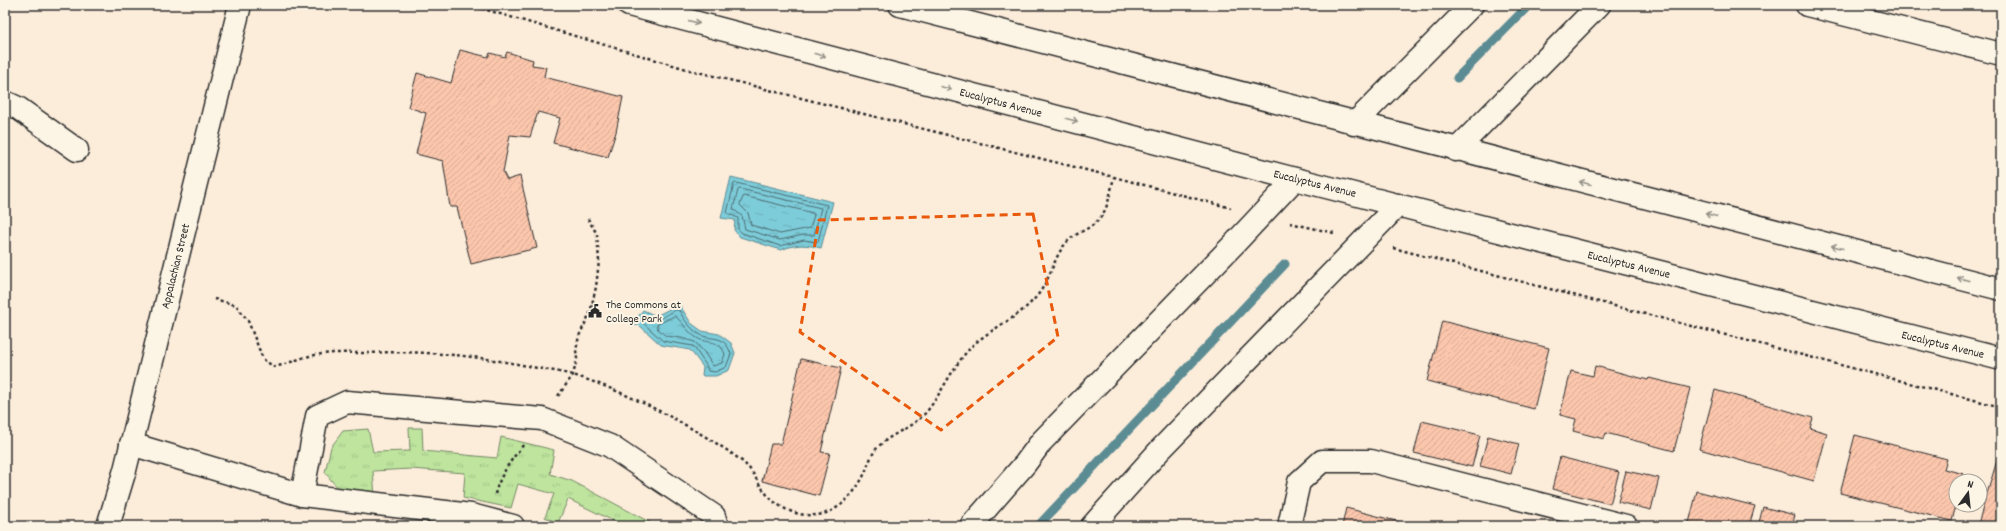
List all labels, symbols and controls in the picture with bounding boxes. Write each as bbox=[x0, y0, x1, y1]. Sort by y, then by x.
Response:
one-way arrow bbox=[687, 19, 700, 26]
one-way arrow bbox=[813, 51, 826, 59]
one-way arrow bbox=[939, 84, 952, 92]
street label: Eucalyptus Avenue bbox=[958, 84, 1044, 123]
one-way arrow bbox=[1065, 117, 1078, 125]
street label: Eucalyptus Avenue bbox=[1272, 166, 1358, 203]
one-way arrow bbox=[1579, 179, 1592, 186]
one-way arrow bbox=[1705, 211, 1718, 218]
street label: Appalachian Street bbox=[158, 221, 195, 311]
one-way arrow bbox=[1831, 243, 1844, 251]
street label: Eucalyptus Avenue bbox=[1586, 247, 1672, 284]
one-way arrow bbox=[1957, 275, 1970, 283]
place label: The Commons at College Park bbox=[606, 297, 681, 328]
public building icon: The Commons at College Park bbox=[587, 303, 603, 319]
street label: Eucalyptus Avenue bbox=[1900, 327, 1986, 364]
north arrow bbox=[1948, 473, 1988, 513]
text: N bbox=[1965, 477, 1975, 494]

